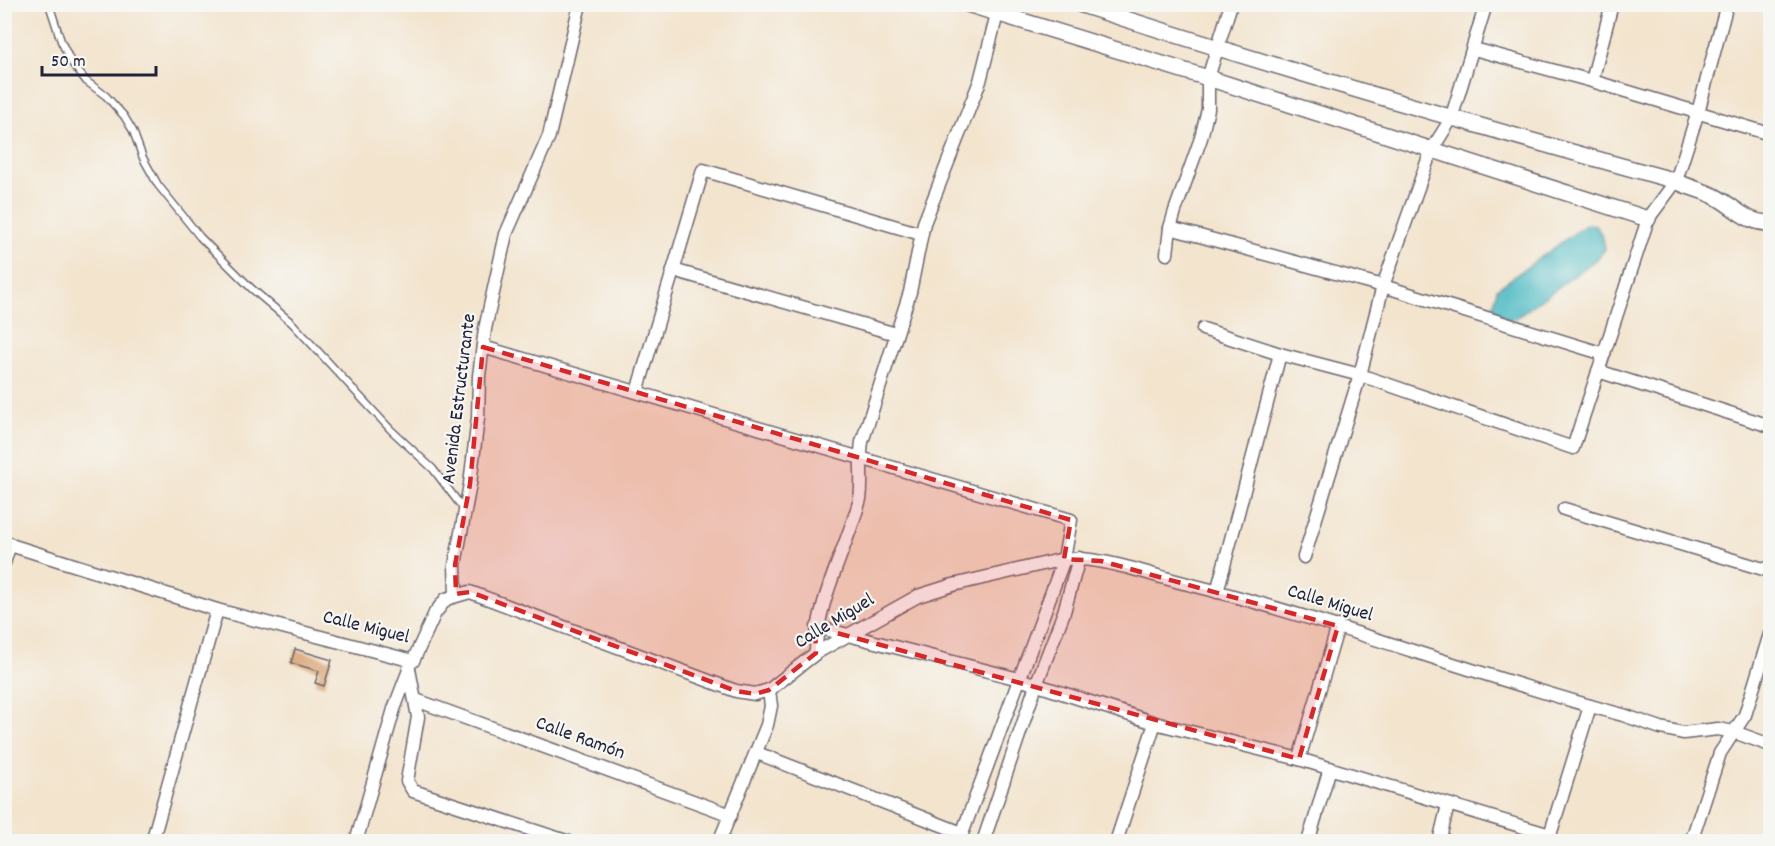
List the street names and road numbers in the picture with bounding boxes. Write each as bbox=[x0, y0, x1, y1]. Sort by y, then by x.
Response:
street label: Avenida Estructurante bbox=[436, 312, 484, 486]
street label: Calle Miguel bbox=[1284, 578, 1377, 630]
street label: Calle Miguel bbox=[790, 587, 880, 657]
street label: Calle Miguel bbox=[320, 604, 413, 652]
street label: Calle Ramón bbox=[531, 710, 629, 768]

